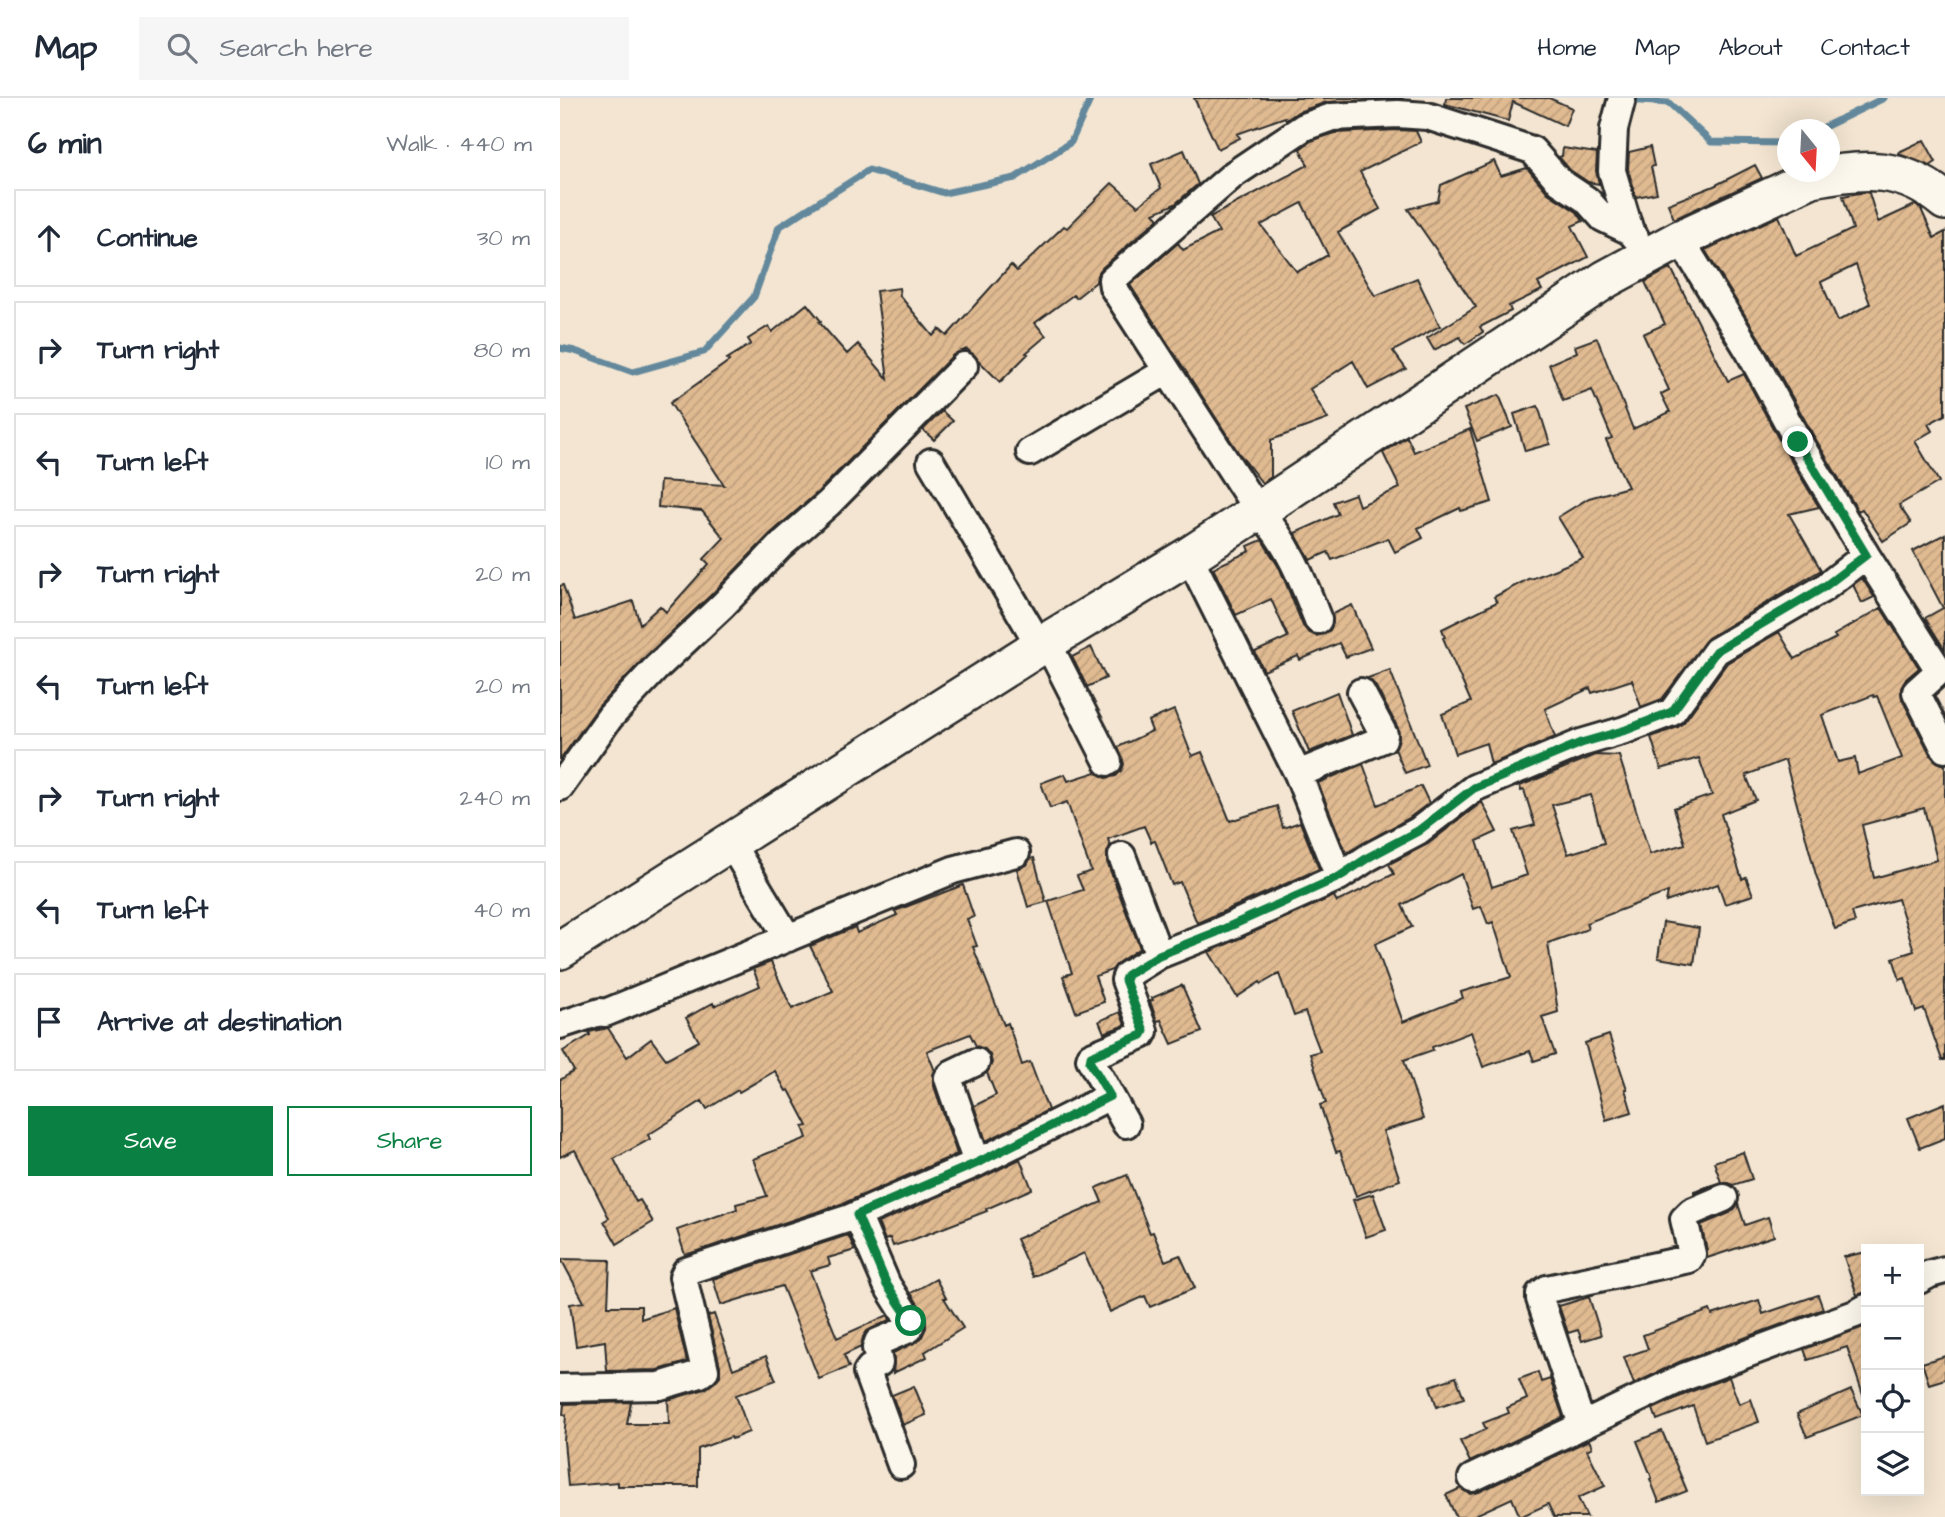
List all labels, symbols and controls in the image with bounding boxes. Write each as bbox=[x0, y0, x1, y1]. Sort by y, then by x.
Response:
search box bbox=[139, 17, 629, 80]
text: Map bbox=[35, 25, 97, 71]
icon: search bbox=[163, 29, 201, 67]
text: Search here bbox=[219, 30, 373, 66]
text: Home bbox=[1537, 31, 1597, 65]
text: Map bbox=[1635, 31, 1680, 65]
text: About bbox=[1718, 31, 1783, 65]
text: Contact bbox=[1821, 31, 1910, 65]
north arrow bbox=[1777, 119, 1840, 182]
text: 6 min bbox=[28, 123, 102, 165]
text: Walk · 440 m bbox=[386, 128, 532, 160]
icon: ahead bbox=[30, 219, 68, 257]
text: Continue bbox=[97, 220, 198, 256]
text: 30 m bbox=[477, 222, 530, 254]
icon: right bbox=[30, 331, 68, 369]
text: Turn right bbox=[97, 332, 219, 368]
text: 80 m bbox=[473, 334, 530, 366]
route end bbox=[1782, 426, 1813, 457]
icon: left bbox=[30, 443, 68, 481]
text: Turn left bbox=[97, 444, 208, 480]
text: 10 m bbox=[485, 446, 530, 478]
icon: right bbox=[30, 555, 68, 593]
text: Turn right bbox=[97, 556, 219, 592]
text: 20 m bbox=[475, 558, 530, 590]
icon: left bbox=[30, 667, 68, 705]
text: Turn left bbox=[97, 668, 208, 704]
text: 20 m bbox=[475, 670, 530, 702]
icon: right bbox=[30, 779, 68, 817]
text: Turn right bbox=[97, 780, 219, 816]
text: 240 m bbox=[460, 782, 530, 814]
icon: left bbox=[30, 891, 68, 929]
text: Turn left bbox=[97, 892, 208, 928]
text: 40 m bbox=[473, 894, 530, 926]
icon: arrive bbox=[30, 1003, 68, 1041]
text: Arrive at destination bbox=[97, 1004, 342, 1040]
button: Save bbox=[28, 1106, 273, 1176]
button: Share bbox=[287, 1106, 532, 1176]
map controls bbox=[1861, 1244, 1924, 1496]
button: + bbox=[1861, 1244, 1924, 1307]
route start bbox=[895, 1305, 926, 1336]
button: − bbox=[1861, 1307, 1924, 1370]
button: locate bbox=[1861, 1370, 1924, 1433]
button: layers bbox=[1861, 1433, 1924, 1496]

